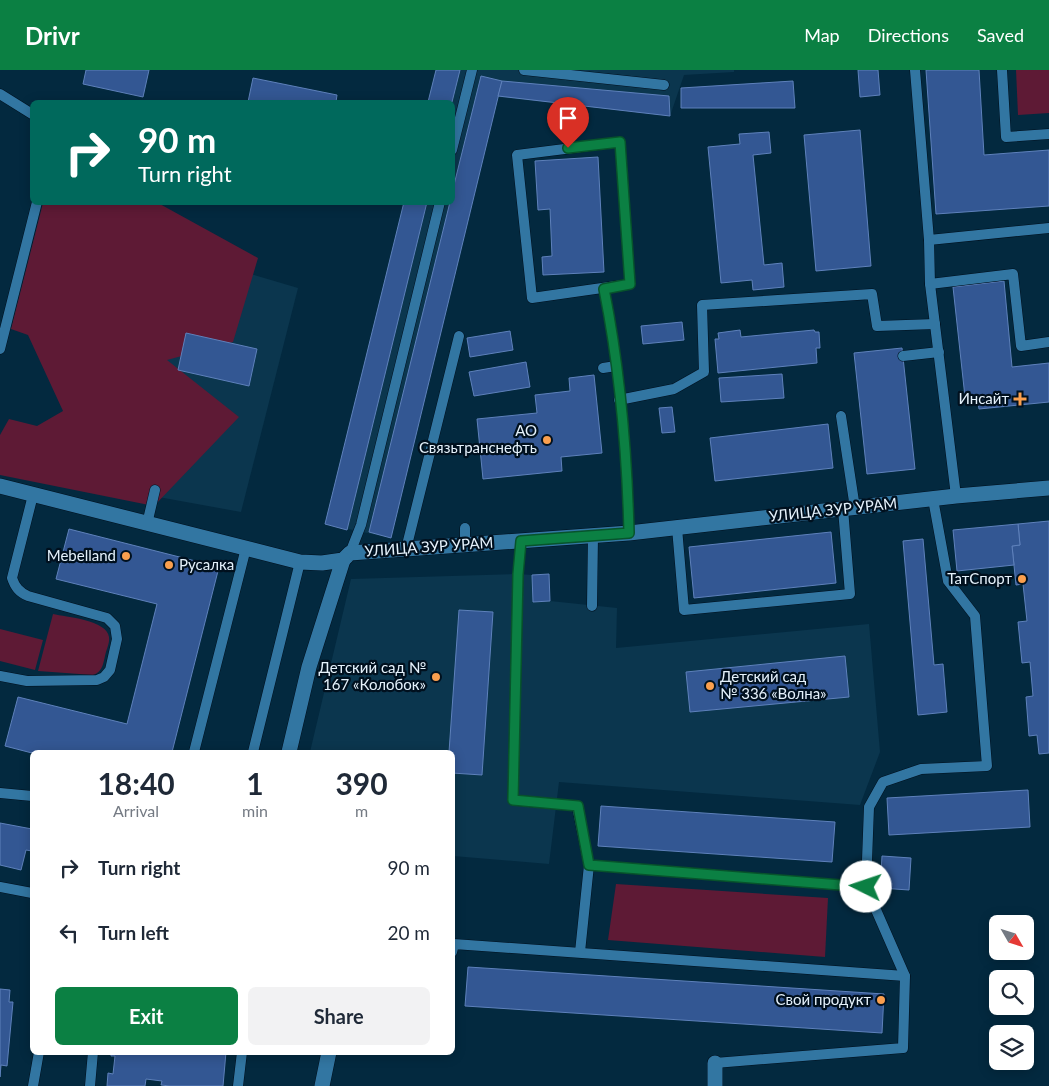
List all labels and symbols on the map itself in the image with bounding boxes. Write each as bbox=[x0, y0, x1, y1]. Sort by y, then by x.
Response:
pin bbox=[547, 97, 589, 148]
place label: Инсайт bbox=[958, 389, 1009, 407]
marker: Инсайт bbox=[1013, 392, 1027, 406]
place label: АО Связьтранснефть bbox=[419, 421, 537, 456]
marker: АО Связьтранснефть bbox=[541, 434, 553, 446]
street label: УЛИЦА ЗУР УРАМ bbox=[768, 493, 898, 525]
street label: УЛИЦА ЗУР УРАМ bbox=[364, 533, 494, 559]
place label: Mebelland bbox=[47, 546, 116, 564]
marker: Mebelland bbox=[120, 550, 132, 562]
place label: Русалка bbox=[179, 555, 234, 573]
marker: Русалка bbox=[163, 559, 175, 571]
place label: ТатСпорт bbox=[947, 569, 1012, 587]
marker: ТатСпорт bbox=[1016, 573, 1028, 585]
place label: Детский сад № 167 «Колобок» bbox=[318, 658, 426, 693]
place label: Детский сад № 336 «Волна» bbox=[720, 667, 827, 702]
marker: Детский сад № 167 «Колобок» bbox=[430, 671, 442, 683]
marker: Детский сад № 336 «Волна» bbox=[704, 680, 716, 692]
position arrow bbox=[839, 860, 891, 912]
north arrow bbox=[989, 915, 1034, 960]
place label: Свой продукт bbox=[776, 990, 871, 1008]
marker: Свой продукт bbox=[875, 994, 887, 1006]

